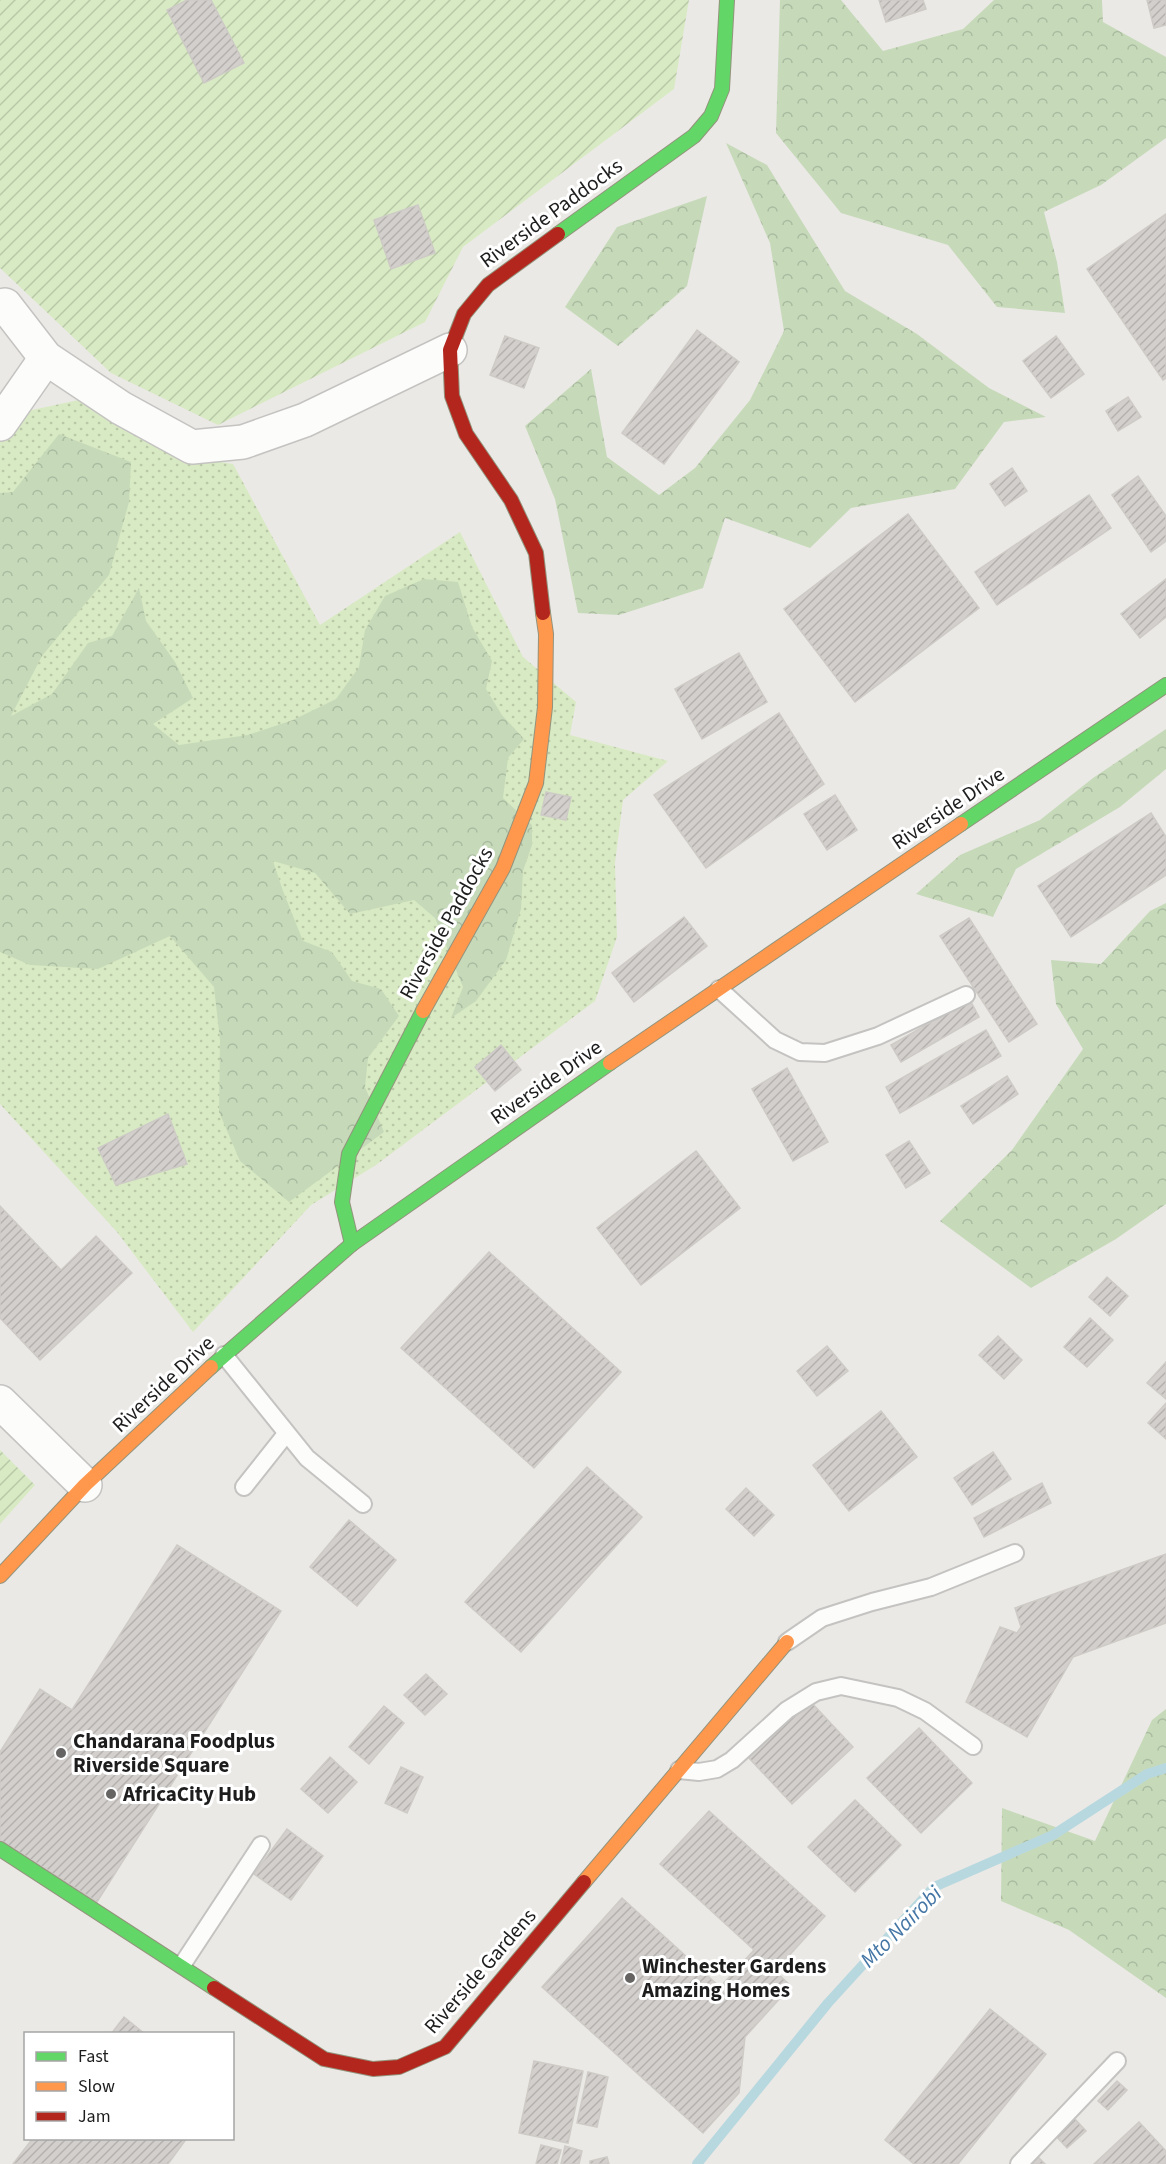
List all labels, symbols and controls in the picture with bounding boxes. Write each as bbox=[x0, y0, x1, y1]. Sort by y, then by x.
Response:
street label: Riverside Paddocks bbox=[474, 151, 629, 275]
street label: Riverside Drive bbox=[886, 759, 1010, 857]
street label: Riverside Paddocks bbox=[392, 841, 500, 1005]
street label: Riverside Drive bbox=[484, 1032, 608, 1132]
street label: Riverside Drive bbox=[105, 1329, 221, 1439]
place label: Chandarana Foodplus Riverside Square bbox=[73, 1726, 275, 1780]
marker: Chandarana Foodplus Riverside Square bbox=[54, 1746, 68, 1760]
place label: AfricaCity Hub bbox=[122, 1779, 256, 1809]
marker: AfricaCity Hub bbox=[104, 1787, 118, 1801]
water label: Mto Nairobi bbox=[853, 1878, 950, 1975]
street label: Riverside Gardens bbox=[417, 1902, 543, 2040]
place label: Winchester Gardens Amazing Homes bbox=[641, 1951, 826, 2005]
marker: Winchester Gardens Amazing Homes bbox=[623, 1971, 637, 1985]
legend bbox=[24, 2032, 234, 2140]
text: Fast bbox=[78, 2044, 109, 2069]
text: Slow bbox=[78, 2074, 115, 2099]
text: Jam bbox=[78, 2104, 111, 2129]

